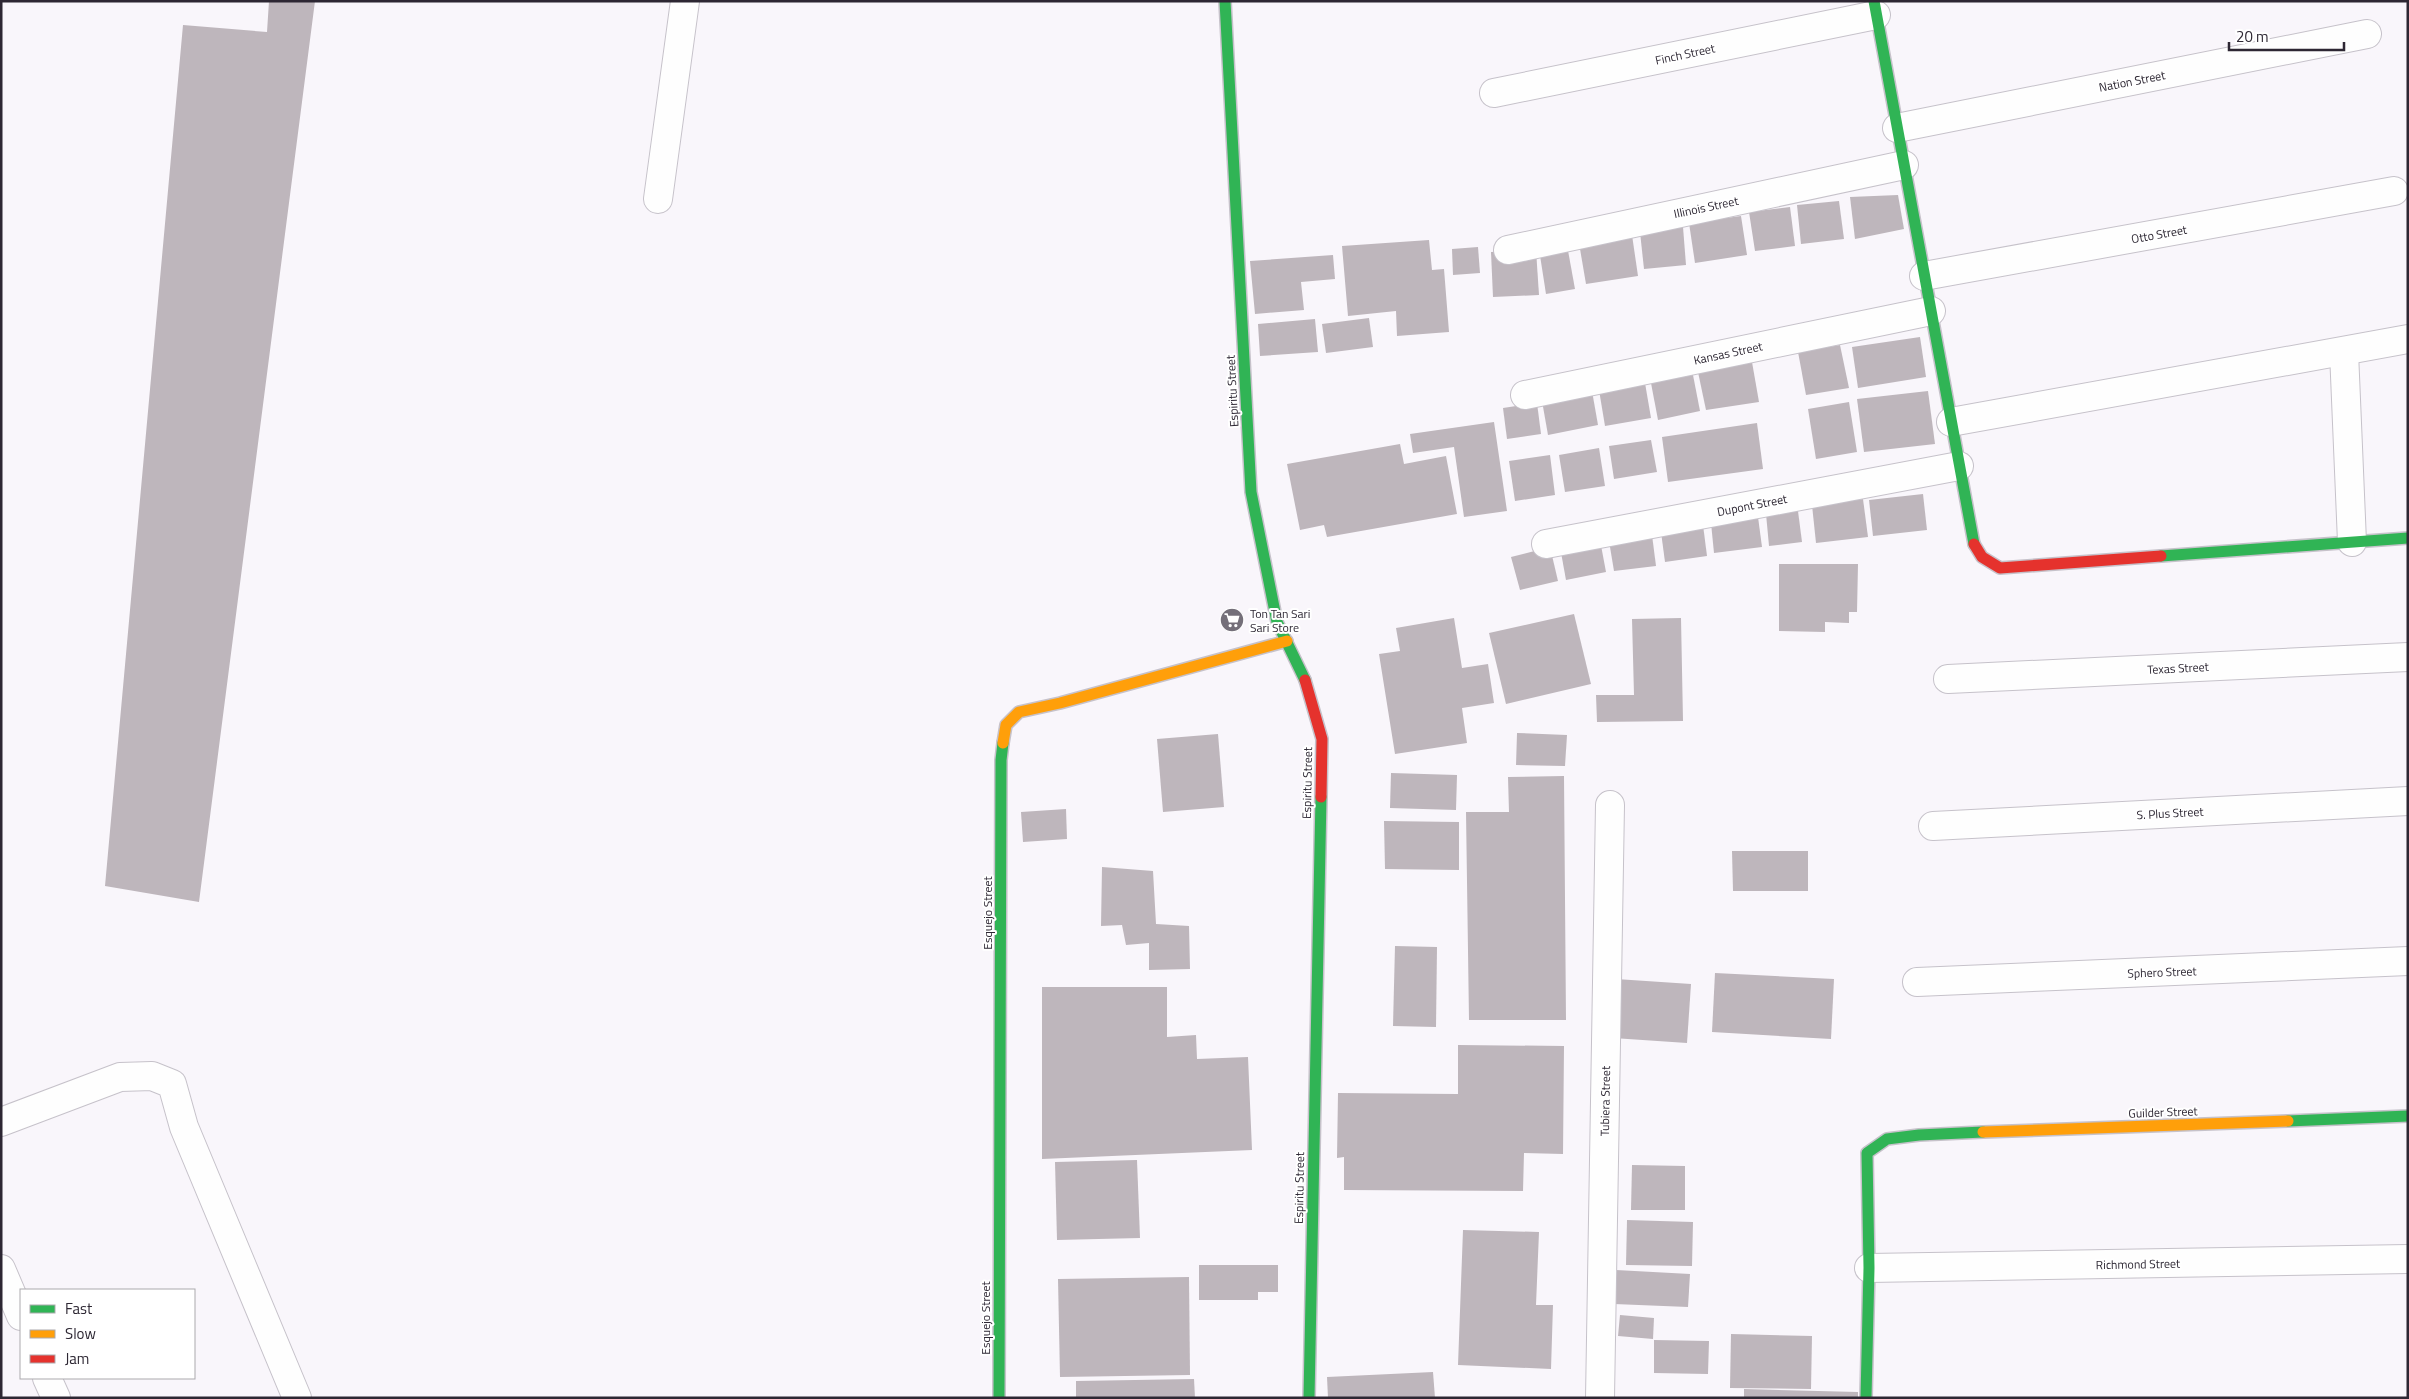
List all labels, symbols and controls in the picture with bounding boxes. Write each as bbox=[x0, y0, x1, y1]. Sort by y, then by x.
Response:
scale bar bbox=[2229, 20, 2344, 52]
text: 20 m bbox=[2236, 25, 2269, 48]
street label: Finch Street bbox=[1653, 38, 1717, 70]
street label: Nation Street bbox=[2097, 65, 2168, 97]
street label: Illinois Street bbox=[1672, 191, 1741, 223]
street label: Otto Street bbox=[2130, 220, 2189, 248]
street label: Kansas Street bbox=[1692, 336, 1765, 370]
street label: Espiritu Street bbox=[1221, 354, 1243, 428]
street label: Dupont Street bbox=[1715, 489, 1789, 521]
place label: Ton Tan Sari Sari Store bbox=[1250, 604, 1310, 637]
supermarket icon: Ton Tan Sari Sari Store bbox=[1219, 607, 1245, 633]
street label: Texas Street bbox=[2147, 657, 2210, 679]
street label: Espiritu Street bbox=[1297, 746, 1317, 819]
street label: S. Plus Street bbox=[2136, 802, 2205, 824]
street label: Esquejo Street bbox=[978, 875, 997, 950]
street label: Sphero Street bbox=[2127, 961, 2198, 983]
street label: Tubiera Street bbox=[1595, 1065, 1615, 1136]
street label: Guilder Street bbox=[2128, 1101, 2199, 1123]
street label: Espiritu Street bbox=[1289, 1151, 1309, 1224]
street label: Richmond Street bbox=[2096, 1254, 2181, 1274]
street label: Esquejo Street bbox=[976, 1280, 995, 1355]
legend bbox=[20, 1289, 195, 1379]
text: Fast bbox=[65, 1297, 93, 1320]
text: Slow bbox=[65, 1322, 96, 1345]
text: Jam bbox=[65, 1347, 89, 1370]

